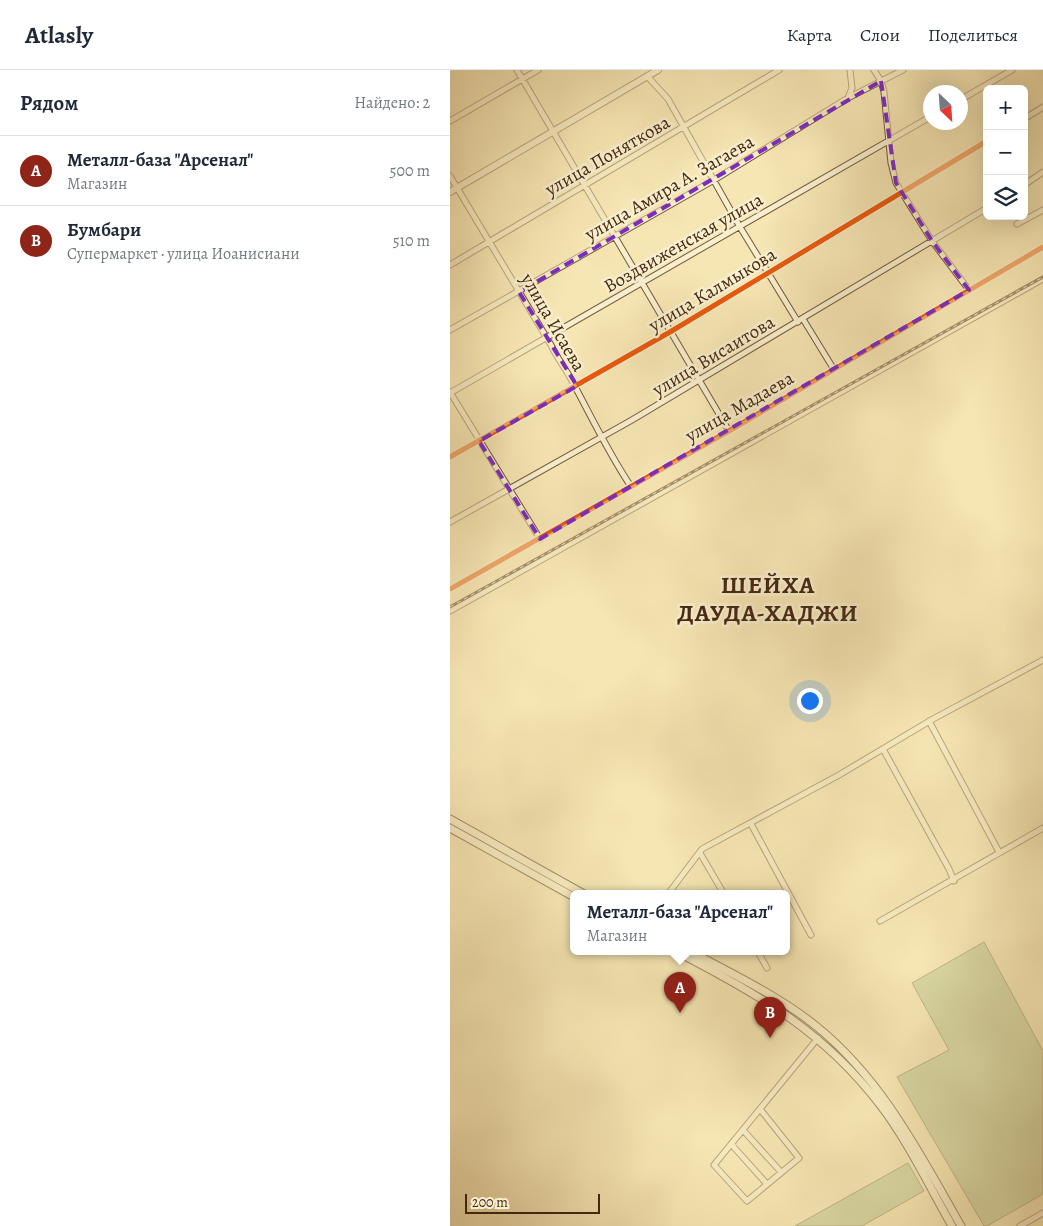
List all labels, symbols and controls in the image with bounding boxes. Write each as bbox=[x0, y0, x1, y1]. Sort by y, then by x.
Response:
text: Atlasly bbox=[25, 19, 93, 51]
text: Карта bbox=[787, 23, 832, 47]
text: Слои bbox=[860, 23, 900, 47]
text: Поделиться bbox=[928, 23, 1018, 47]
north arrow bbox=[923, 85, 968, 130]
map controls bbox=[983, 85, 1028, 220]
button: + bbox=[983, 85, 1028, 130]
text: Рядом bbox=[20, 89, 78, 117]
text: Найдено: 2 bbox=[354, 92, 430, 114]
street label: улица Поняткова bbox=[539, 109, 675, 203]
street label: улица Амира А. Загаева bbox=[579, 129, 759, 248]
button: − bbox=[983, 130, 1028, 175]
text: Металл-база "Арсенал" bbox=[67, 147, 253, 173]
text: A bbox=[31, 160, 41, 182]
text: 500 m bbox=[390, 160, 430, 182]
text: Магазин bbox=[67, 173, 127, 195]
button: layers bbox=[983, 175, 1028, 220]
street label: Воздвиженская улица bbox=[599, 187, 768, 299]
text: Бумбари bbox=[67, 217, 141, 243]
text: B bbox=[31, 230, 41, 252]
text: 510 m bbox=[393, 230, 430, 252]
street label: улица Калмыкова bbox=[643, 241, 781, 339]
text: Супермаркет · улица Иоанисиани bbox=[67, 243, 300, 265]
street label: улица Исаева bbox=[514, 268, 592, 377]
street label: улица Висаитова bbox=[647, 309, 780, 403]
street label: улица Мадаева bbox=[680, 365, 799, 449]
district label: ШЕЙХА ДАУДА-ХАДЖИ bbox=[677, 569, 859, 629]
your location bbox=[797, 688, 823, 714]
popup bbox=[570, 890, 790, 955]
text: Металл-база "Арсенал" bbox=[587, 899, 773, 925]
text: Магазин bbox=[587, 925, 647, 947]
pin: A bbox=[664, 972, 696, 1013]
pin: B bbox=[754, 997, 786, 1038]
scale bar bbox=[465, 1191, 600, 1214]
text: 200 m bbox=[472, 1193, 508, 1212]

